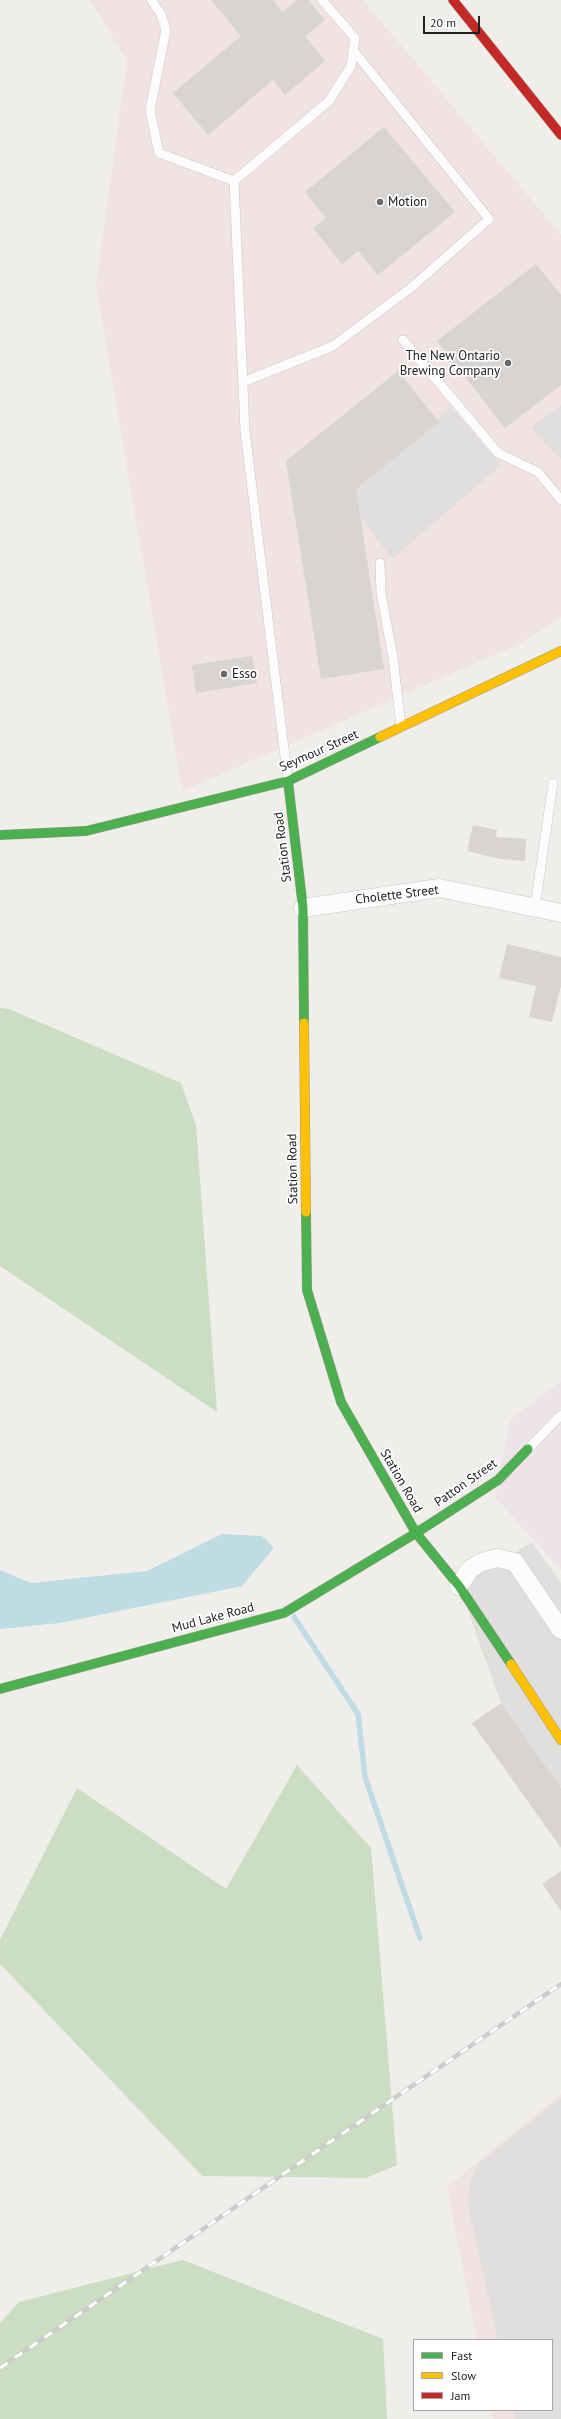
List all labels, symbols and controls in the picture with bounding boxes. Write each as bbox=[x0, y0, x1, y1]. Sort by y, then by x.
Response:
scale bar bbox=[425, 8, 482, 34]
text: 20 m bbox=[430, 15, 456, 30]
place label: Motion bbox=[388, 194, 427, 210]
marker: Motion bbox=[375, 197, 385, 207]
place label: The New Ontario Brewing Company bbox=[400, 348, 500, 379]
marker: The New Ontario Brewing Company bbox=[503, 358, 513, 368]
place label: Esso bbox=[232, 666, 257, 682]
marker: Esso bbox=[219, 669, 229, 679]
street label: Seymour Street bbox=[277, 727, 361, 775]
street label: Station Road bbox=[271, 811, 295, 883]
street label: Cholette Street bbox=[354, 882, 440, 908]
street label: Station Road bbox=[285, 1134, 301, 1204]
street label: Station Road bbox=[377, 1446, 425, 1516]
street label: Patton Street bbox=[432, 1456, 500, 1510]
street label: Mud Lake Road bbox=[170, 1600, 256, 1636]
legend bbox=[413, 2339, 553, 2411]
text: Fast bbox=[451, 2348, 472, 2363]
text: Slow bbox=[451, 2368, 476, 2383]
text: Jam bbox=[451, 2388, 470, 2403]

